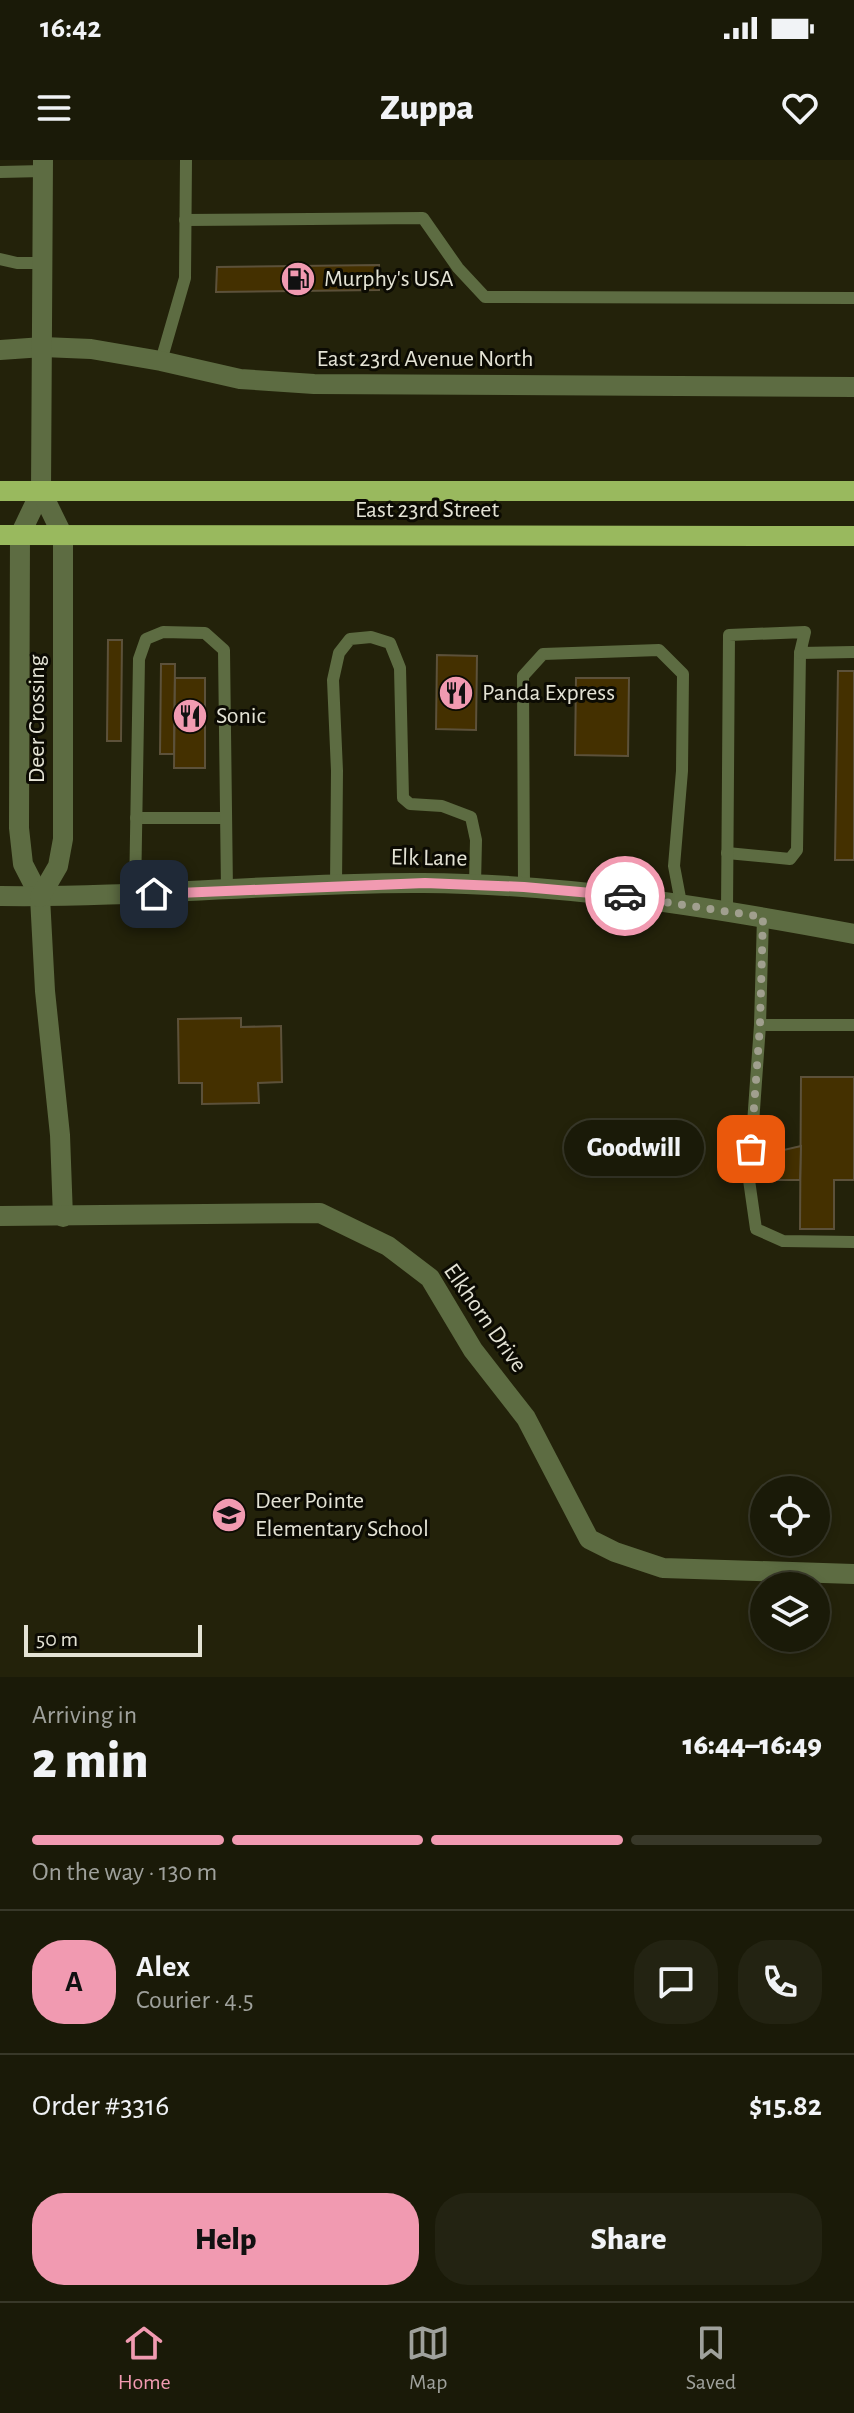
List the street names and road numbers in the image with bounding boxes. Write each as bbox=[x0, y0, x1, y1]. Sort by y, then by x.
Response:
street label: East 23rd Avenue North bbox=[317, 347, 533, 371]
street label: East 23rd Street bbox=[355, 498, 499, 522]
street label: Deer Crossing bbox=[25, 654, 49, 783]
street label: Elk Lane bbox=[390, 845, 468, 871]
street label: Elkhorn Drive bbox=[439, 1259, 531, 1377]

